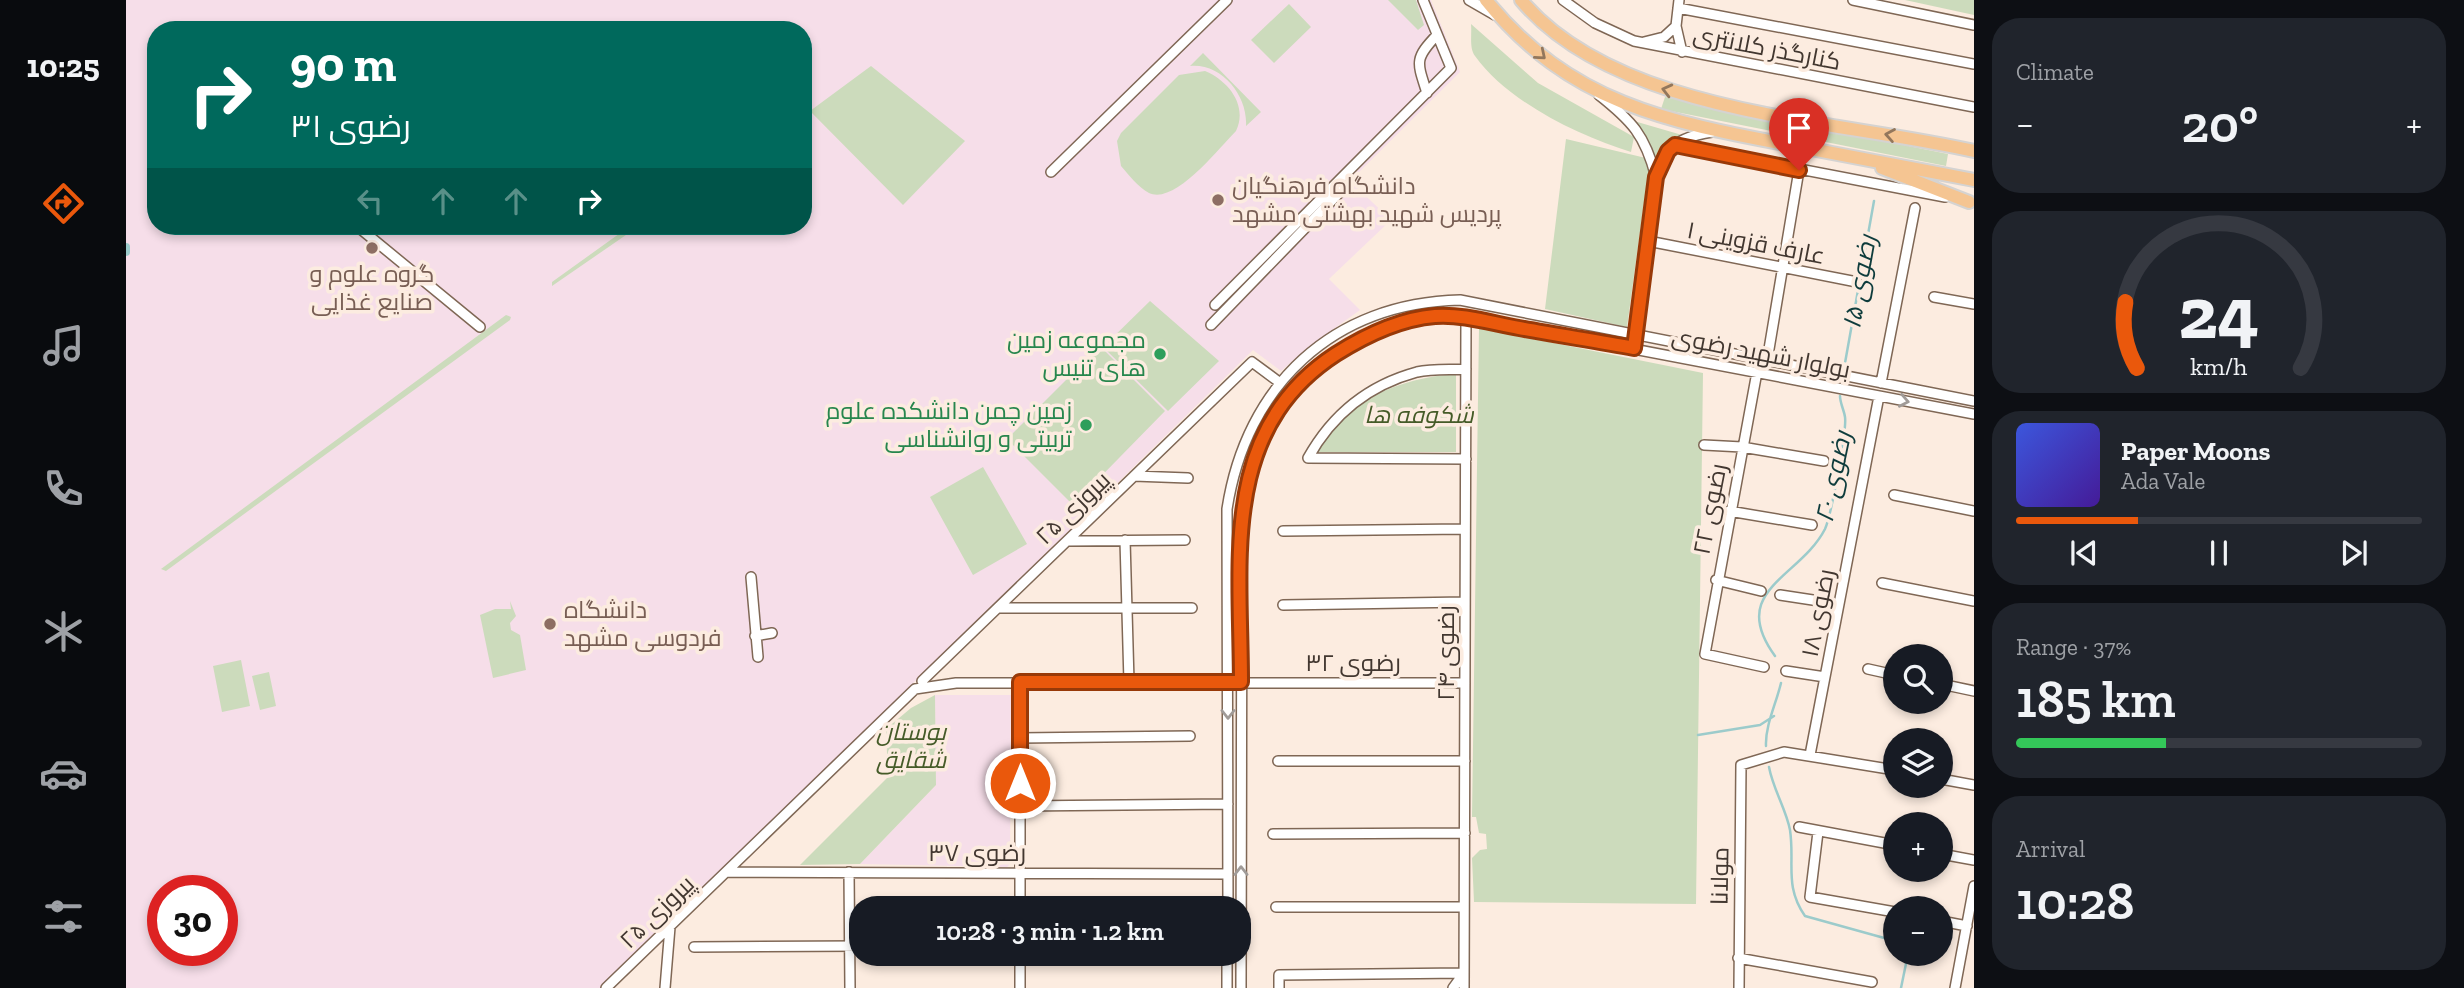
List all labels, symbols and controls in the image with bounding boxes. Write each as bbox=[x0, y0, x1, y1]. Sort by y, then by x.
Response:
street label: کنارگذر کلانتری bbox=[1691, 19, 1843, 76]
text: 90 m bbox=[290, 35, 397, 94]
text: 10:25 bbox=[26, 47, 100, 85]
one-way arrow bbox=[1532, 47, 1545, 59]
icon: right bbox=[175, 49, 266, 140]
text: Climate bbox=[2016, 58, 2094, 86]
one-way arrow bbox=[1661, 84, 1673, 98]
text: 20° bbox=[2181, 93, 2258, 155]
pin bbox=[1769, 98, 1829, 170]
text: − bbox=[2016, 101, 2034, 147]
text: + bbox=[2406, 101, 2422, 147]
text: رضوی ۳۱ bbox=[290, 107, 411, 145]
icon: arrive bbox=[1780, 109, 1818, 147]
one-way arrow bbox=[1884, 128, 1896, 143]
place label: دانشگاه فرهنگیان پردیس شهید بهشتی مشهد bbox=[1232, 171, 1502, 230]
icon: directions bbox=[39, 179, 88, 228]
icon: left bbox=[351, 182, 389, 220]
icon: ahead bbox=[424, 182, 462, 220]
icon: ahead bbox=[497, 182, 535, 220]
icon: right bbox=[570, 182, 608, 220]
marker: دانشگاه فرهنگیان پردیس شهید بهشتی مشهد bbox=[1210, 192, 1226, 208]
street label: عارف قزوینی ۱ bbox=[1684, 215, 1828, 270]
water label: رضوی ۱۵ bbox=[1835, 231, 1883, 331]
marker: گروه علوم و صنایع غذایی bbox=[364, 240, 380, 256]
place label: گروه علوم و صنایع غذایی bbox=[310, 259, 434, 318]
text: 24 bbox=[2179, 269, 2259, 357]
icon: music bbox=[39, 321, 88, 370]
street label: بولوار شهید رضوی bbox=[1669, 321, 1853, 384]
place label: مجموعه زمین های تنیس bbox=[1007, 325, 1146, 382]
marker: مجموعه زمین های تنیس bbox=[1152, 346, 1168, 362]
text: km/h bbox=[2190, 350, 2248, 380]
one-way arrow bbox=[1898, 392, 1910, 407]
place label: زمین چمن دانشکده علوم تربیتی و روانشناسی bbox=[826, 396, 1073, 453]
park label: شکوفه ها bbox=[1364, 400, 1475, 429]
marker: زمین چمن دانشکده علوم تربیتی و روانشناسی bbox=[1078, 417, 1094, 433]
water label: رضوی ۲۰ bbox=[1808, 426, 1859, 526]
text: Paper Moons bbox=[2121, 435, 2270, 467]
street label: رضوی ۲۲ bbox=[1686, 461, 1733, 557]
icon: phone bbox=[39, 464, 88, 513]
street label: پیروزی ۲۵ bbox=[1029, 465, 1118, 552]
text: Ada Vale bbox=[2121, 467, 2205, 495]
icon: previous bbox=[2065, 534, 2103, 572]
icon: pause bbox=[2200, 534, 2238, 572]
icon: next bbox=[2335, 534, 2373, 572]
street label: رضوی ۱۸ bbox=[1795, 566, 1840, 659]
place label: دانشگاه فردوسی مشهد bbox=[564, 595, 722, 652]
street label: رضوی ۲۴ bbox=[1431, 605, 1460, 701]
icon: climate bbox=[39, 607, 88, 656]
marker: دانشگاه فردوسی مشهد bbox=[542, 616, 558, 632]
text: Range · 37% bbox=[2016, 633, 2131, 661]
map controls bbox=[1883, 644, 1953, 966]
button: search bbox=[1883, 644, 1953, 714]
street label: رضوی ۳۲ bbox=[1305, 648, 1401, 677]
text: 185 km bbox=[2016, 668, 2175, 730]
one-way arrow bbox=[1220, 709, 1236, 720]
park label: بوستان شقایق bbox=[876, 717, 948, 775]
button: layers bbox=[1883, 728, 1953, 798]
position arrow bbox=[983, 746, 1057, 820]
icon: car bbox=[39, 749, 88, 798]
button: + bbox=[1883, 812, 1953, 882]
text: Arrival bbox=[2016, 835, 2085, 863]
street label: رضوی ۳۷ bbox=[928, 838, 1026, 867]
street label: مولانا bbox=[1704, 847, 1735, 905]
one-way arrow bbox=[1233, 865, 1249, 876]
street label: پیروزی ۲۵ bbox=[613, 869, 702, 956]
text: 10:28 bbox=[2016, 870, 2135, 932]
speed limit sign: 30 bbox=[147, 875, 238, 966]
icon: filters bbox=[39, 892, 88, 941]
button: − bbox=[1883, 896, 1953, 966]
text: 10:28 · 3 min · 1.2 km bbox=[936, 915, 1164, 947]

